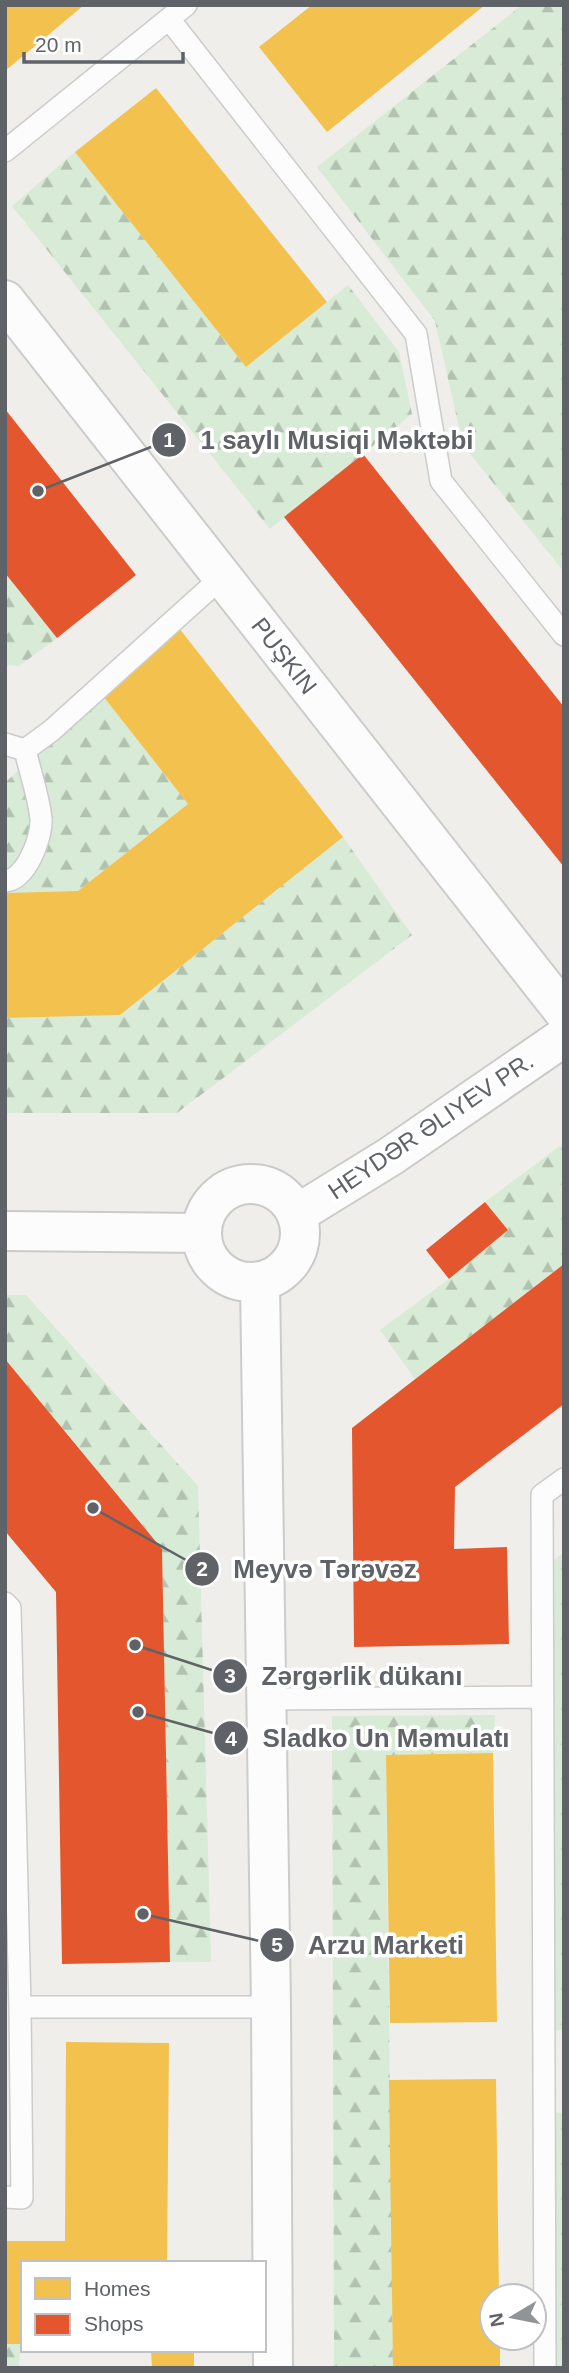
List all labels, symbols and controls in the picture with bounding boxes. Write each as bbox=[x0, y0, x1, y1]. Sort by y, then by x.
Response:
scale bar bbox=[24, 21, 184, 65]
text: 20 m bbox=[35, 33, 82, 56]
callout: 1 saylı Musiqi Məktəbi bbox=[151, 417, 487, 464]
text: 1 saylı Musiqi Məktəbi bbox=[200, 425, 474, 455]
text: 1 bbox=[163, 428, 175, 451]
street label: PUŞKIN bbox=[246, 612, 323, 699]
street label: HEYDƏR ƏLIYEV PR. bbox=[323, 1047, 538, 1204]
callout: Meyvə Tərəvəz bbox=[185, 1545, 431, 1592]
text: Meyvə Tərəvəz bbox=[233, 1554, 417, 1584]
text: 2 bbox=[196, 1557, 208, 1580]
callout: Zərgərlik dükanı bbox=[213, 1652, 477, 1699]
text: Zərgərlik dükanı bbox=[262, 1661, 462, 1691]
text: 3 bbox=[224, 1664, 236, 1687]
callout: Sladko Un Məmulatı bbox=[213, 1715, 523, 1762]
text: Sladko Un Məmulatı bbox=[262, 1723, 510, 1753]
text: 4 bbox=[225, 1727, 237, 1750]
callout: Arzu Marketi bbox=[259, 1921, 478, 1968]
text: Arzu Marketi bbox=[308, 1930, 464, 1960]
text: 5 bbox=[271, 1933, 283, 1956]
legend bbox=[21, 2261, 266, 2352]
text: Homes bbox=[84, 2277, 151, 2300]
north arrow bbox=[478, 2282, 548, 2352]
text: N bbox=[485, 2311, 508, 2328]
text: Shops bbox=[84, 2312, 144, 2335]

